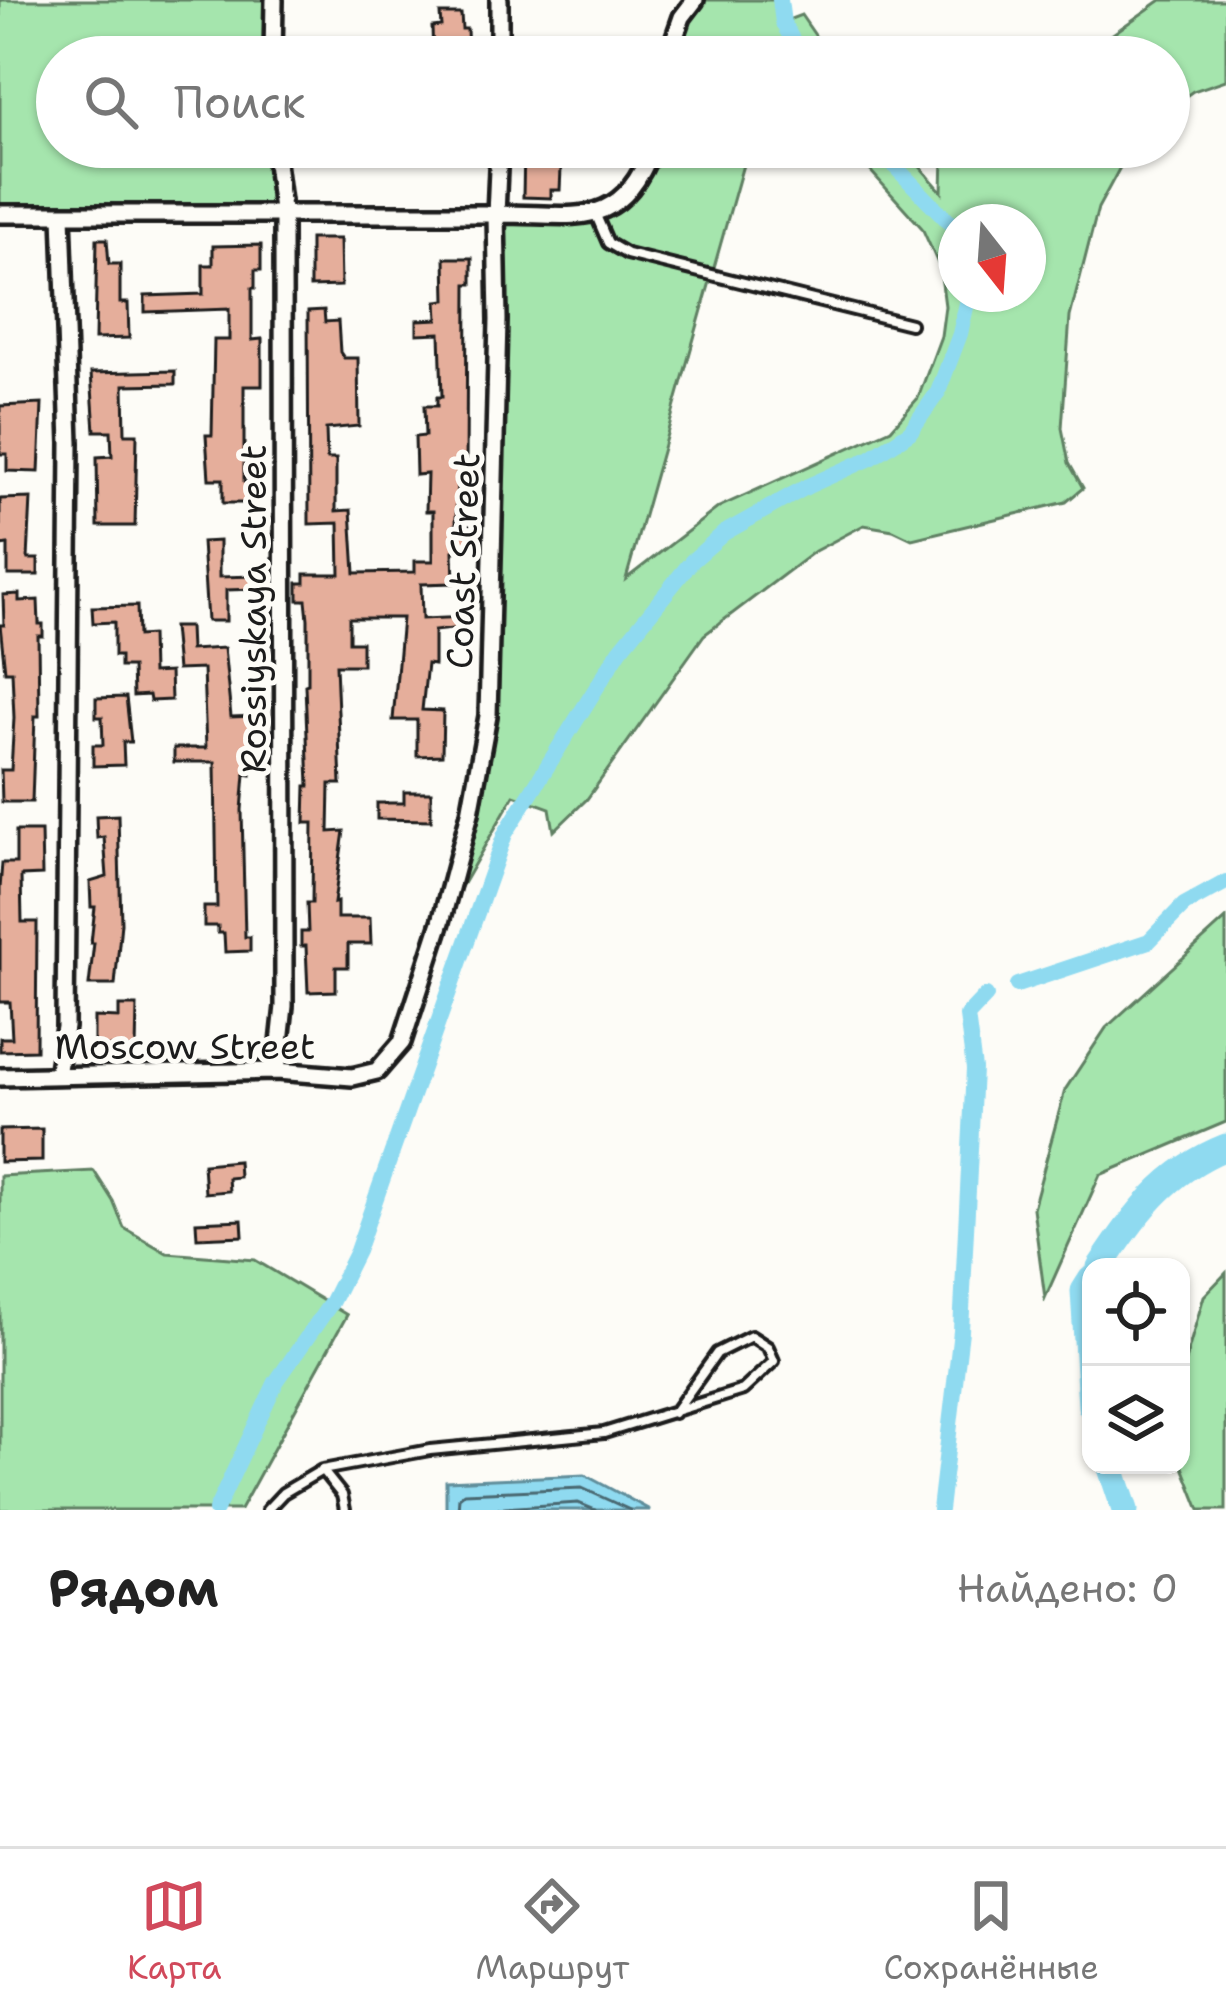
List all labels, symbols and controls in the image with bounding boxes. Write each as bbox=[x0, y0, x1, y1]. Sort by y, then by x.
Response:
search box bbox=[36, 36, 1190, 168]
icon: search bbox=[78, 69, 144, 135]
text: Поиск bbox=[174, 72, 305, 132]
north arrow bbox=[938, 204, 1046, 312]
street label: Rossiyskaya Street bbox=[229, 444, 278, 774]
street label: Coast Street bbox=[435, 452, 491, 670]
street label: Moscow Street bbox=[54, 1022, 316, 1071]
map controls bbox=[1082, 1258, 1190, 1474]
button: locate bbox=[1082, 1258, 1190, 1366]
button: layers bbox=[1082, 1366, 1190, 1474]
text: Рядом bbox=[48, 1554, 219, 1622]
text: Найдено: 0 bbox=[957, 1562, 1178, 1614]
tab: Карта bbox=[127, 1873, 221, 1990]
tab: Маршрут bbox=[475, 1873, 629, 1990]
tab: Сохранённые bbox=[883, 1873, 1099, 1990]

